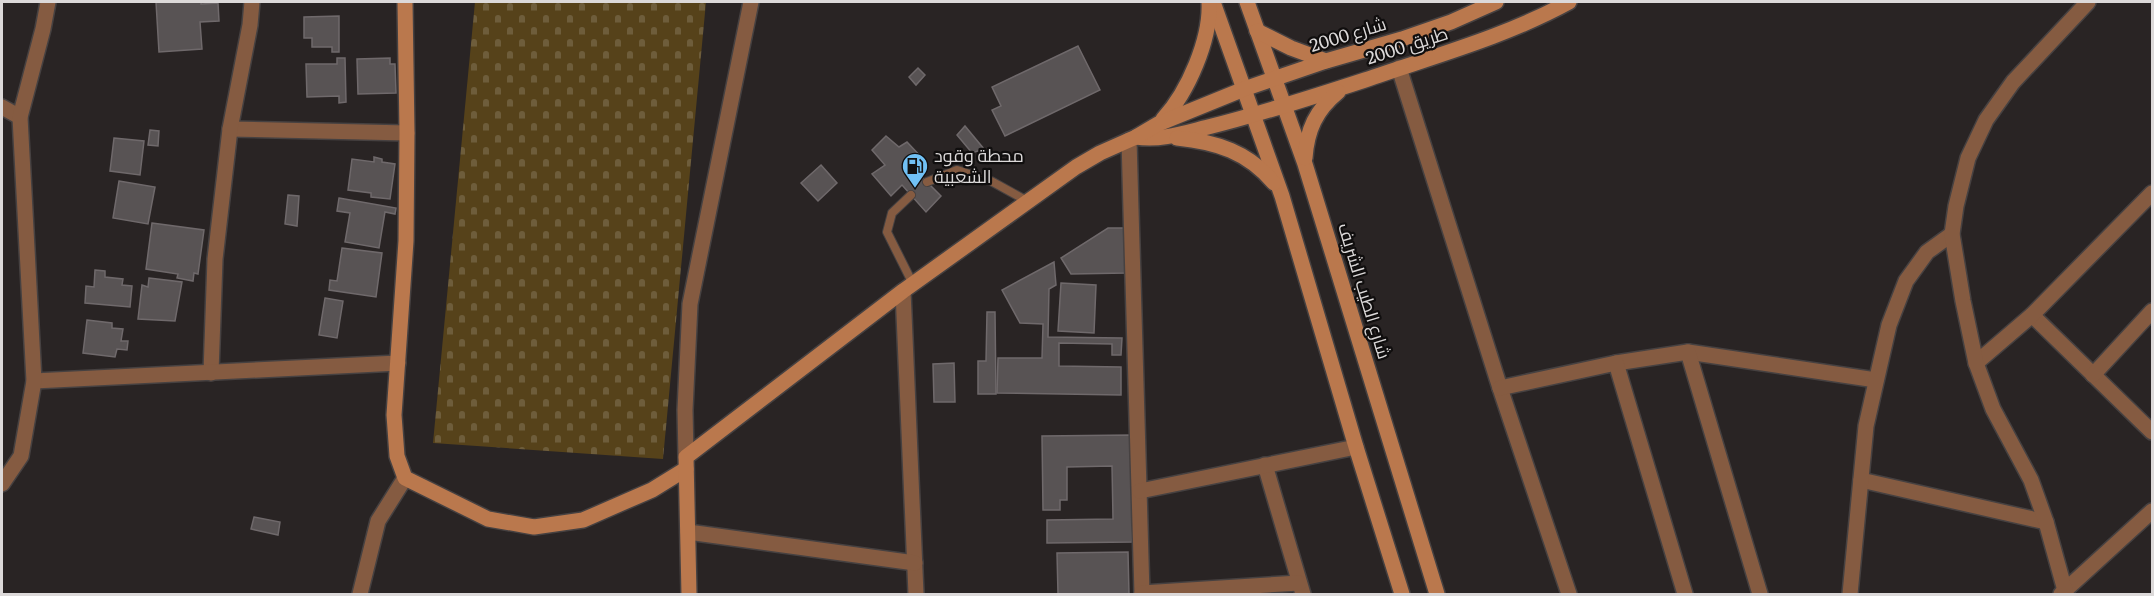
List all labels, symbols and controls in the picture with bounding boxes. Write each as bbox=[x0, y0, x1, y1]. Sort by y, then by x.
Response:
street label: شارع 2000 bbox=[1306, 9, 1389, 58]
street label: طريق 2000 bbox=[1362, 19, 1451, 71]
place label: محطة وقود الشعبية bbox=[934, 141, 1024, 189]
fuel station icon: محطة وقود الشعبية bbox=[900, 151, 930, 189]
street label: شارع الطيب الشريف bbox=[1332, 219, 1399, 362]

